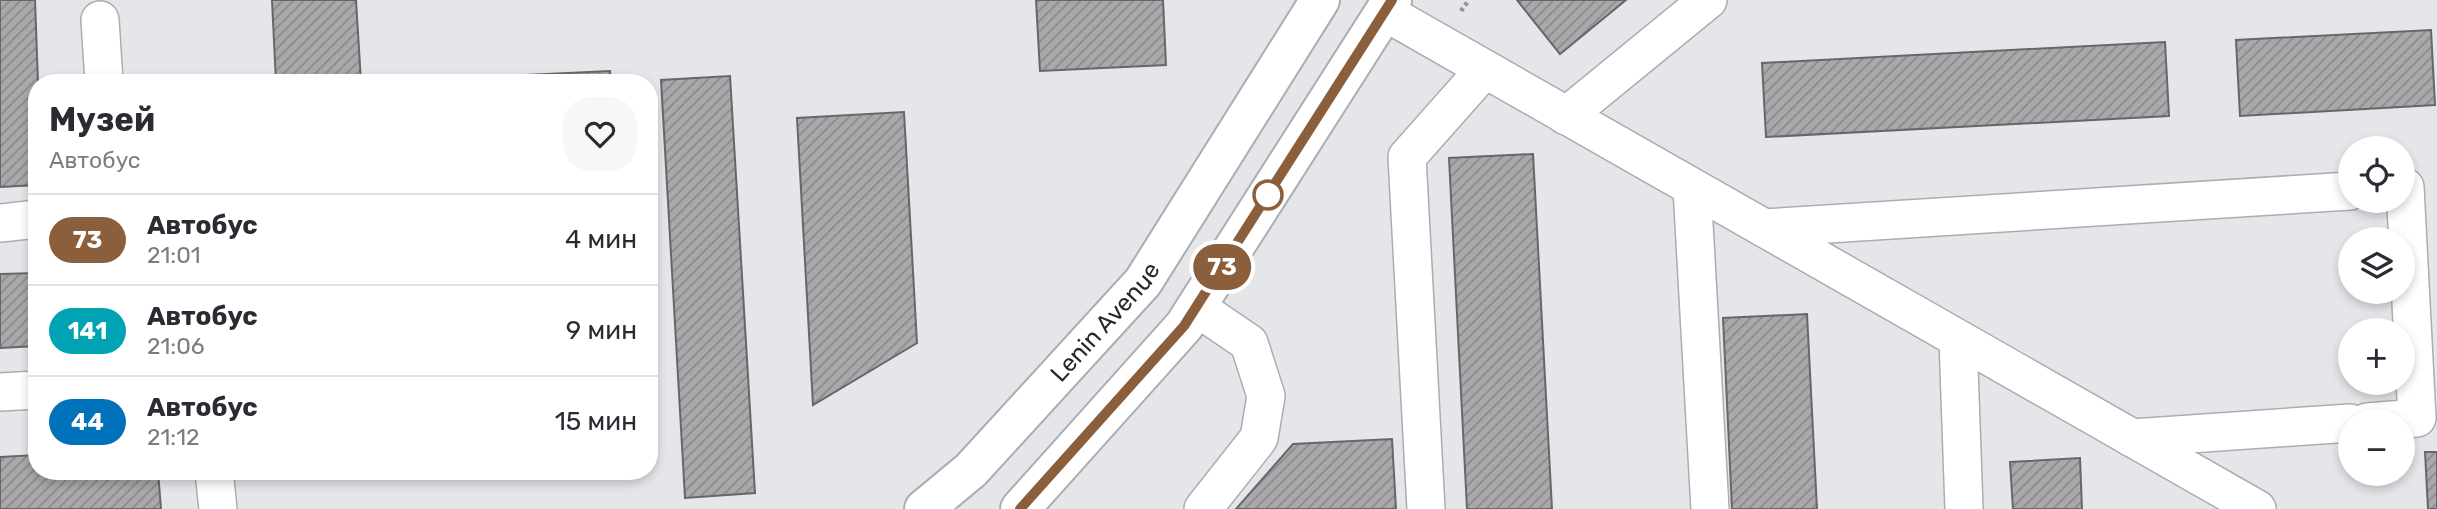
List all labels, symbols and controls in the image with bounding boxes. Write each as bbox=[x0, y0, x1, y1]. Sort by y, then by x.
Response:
button: heart bbox=[563, 97, 637, 171]
text: Музей bbox=[49, 100, 155, 139]
map controls bbox=[2338, 136, 2415, 486]
button: locate bbox=[2338, 136, 2415, 213]
text: Автобус bbox=[49, 146, 141, 174]
unlabelled marker bbox=[1253, 180, 1283, 210]
text: Автобус bbox=[147, 210, 258, 241]
text: 4 мин bbox=[565, 224, 637, 255]
text: 73 bbox=[73, 226, 102, 254]
button: layers bbox=[2338, 227, 2415, 304]
text: 21:01 bbox=[147, 241, 201, 269]
line badge: 73 bbox=[1190, 244, 1254, 290]
text: 73 bbox=[1207, 253, 1237, 281]
street label: Lenin Avenue bbox=[1045, 257, 1166, 388]
text: Автобус bbox=[147, 301, 258, 332]
text: 9 мин bbox=[566, 315, 637, 346]
text: 141 bbox=[68, 317, 107, 345]
button: + bbox=[2338, 318, 2415, 395]
text: 21:06 bbox=[147, 332, 205, 360]
text: Автобус bbox=[147, 392, 258, 423]
text: 15 мин bbox=[555, 406, 637, 437]
text: 44 bbox=[71, 408, 104, 436]
button: − bbox=[2338, 409, 2415, 486]
text: 21:12 bbox=[147, 423, 200, 451]

